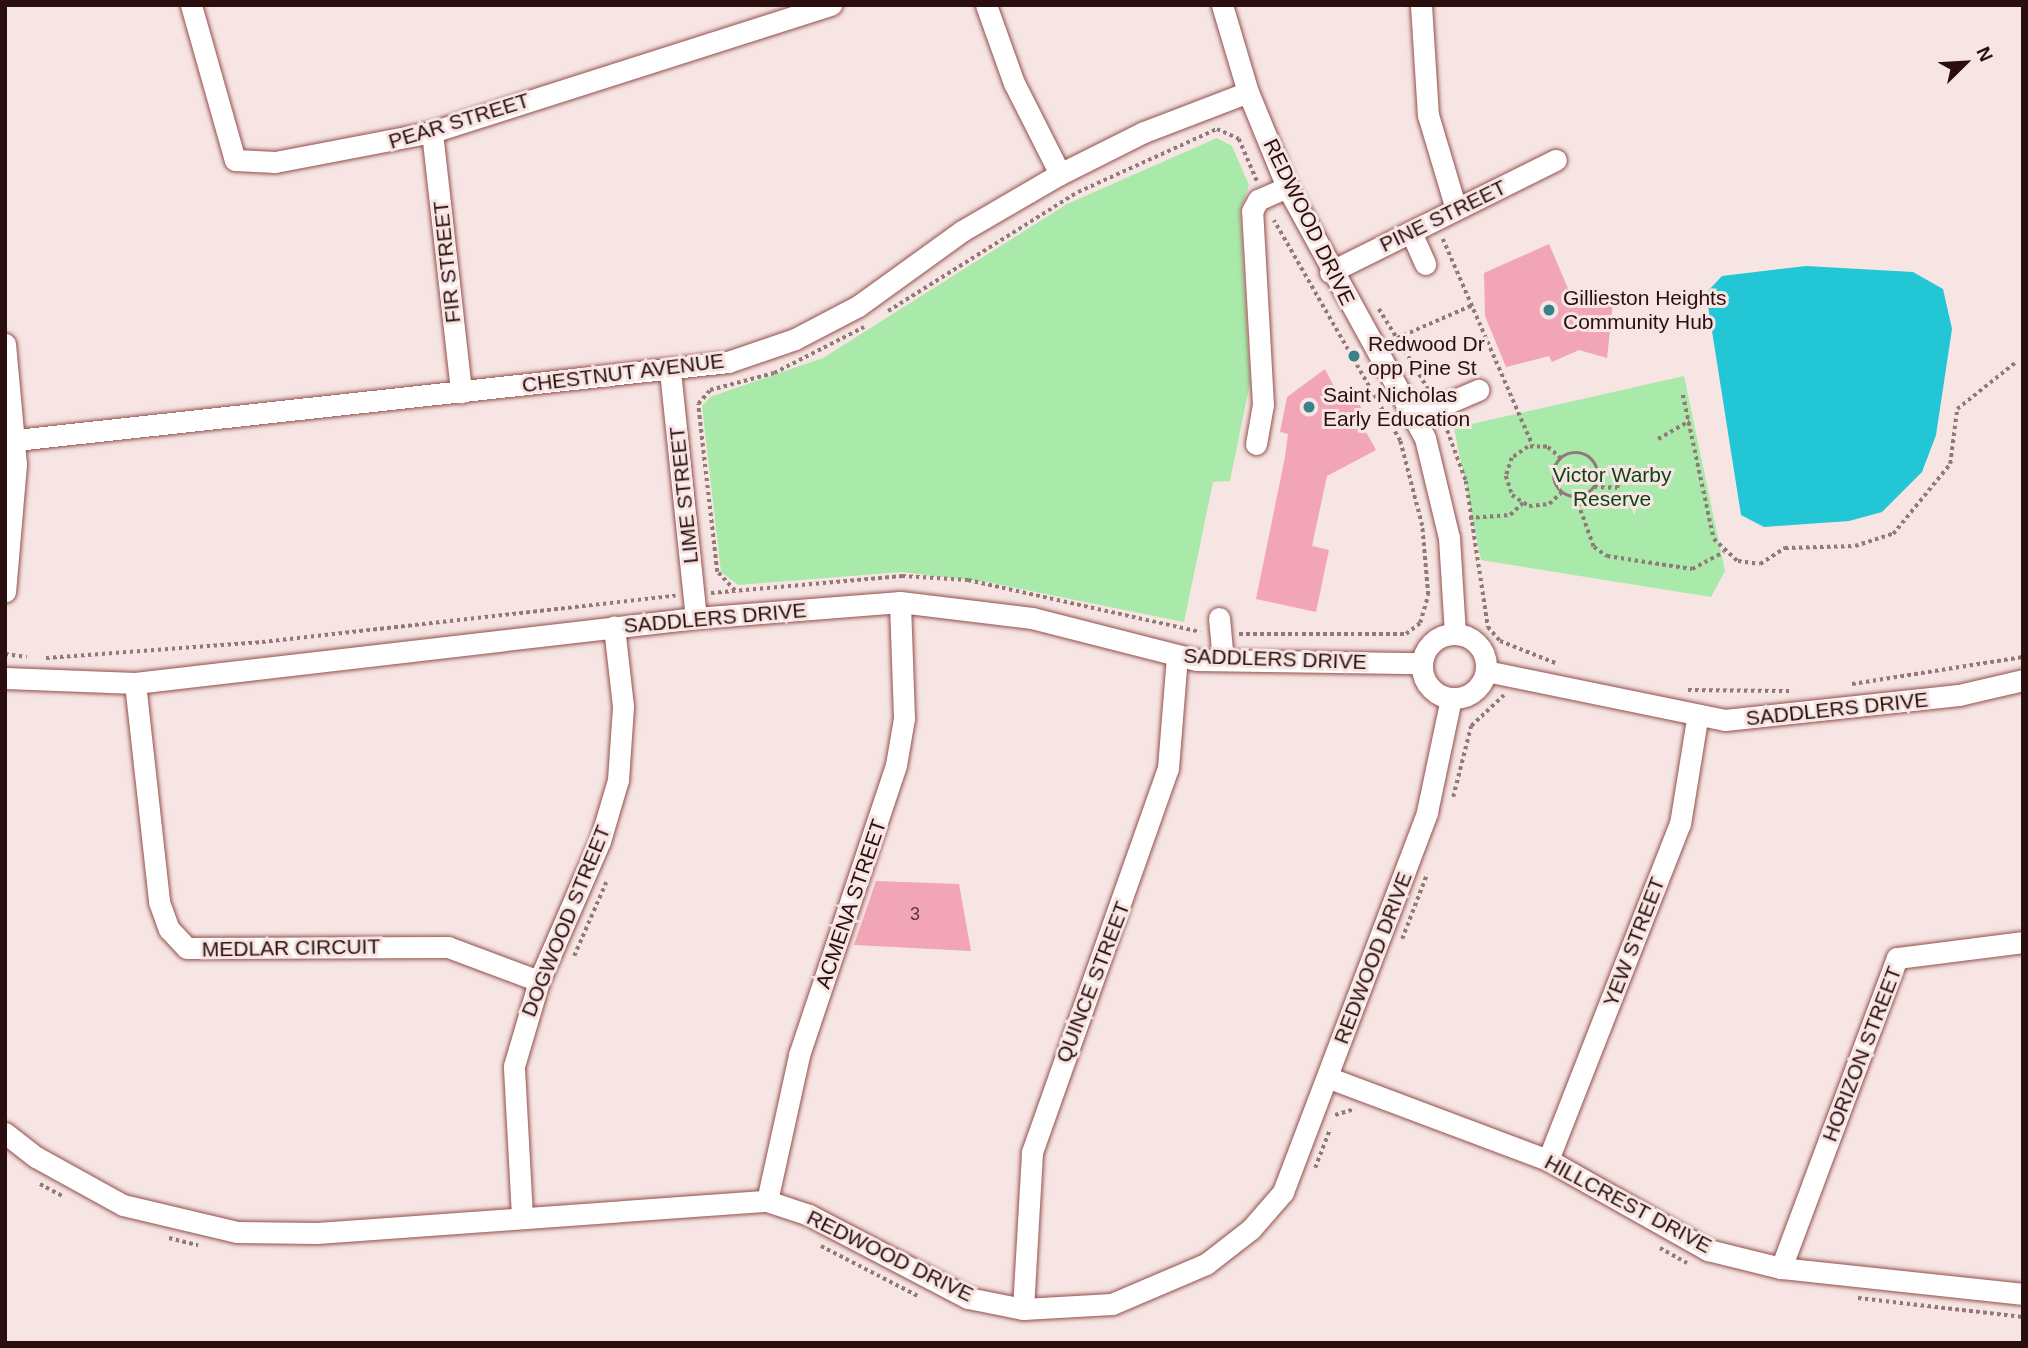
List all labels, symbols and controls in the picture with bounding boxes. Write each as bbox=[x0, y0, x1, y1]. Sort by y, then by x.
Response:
north arrow bbox=[1930, 28, 2000, 98]
text: N bbox=[1972, 44, 1997, 65]
street label: PEAR STREET bbox=[386, 88, 532, 154]
street label: REDWOOD DRIVE bbox=[1258, 135, 1360, 309]
street label: PINE STREET bbox=[1376, 174, 1510, 258]
street label: FIR STREET bbox=[428, 200, 466, 324]
place label: Gillieston Heights Community Hub bbox=[1563, 285, 1726, 335]
marker: Gillieston Heights Community Hub bbox=[1541, 302, 1557, 318]
place label: Redwood Dr opp Pine St bbox=[1368, 331, 1485, 381]
street label: CHESTNUT AVENUE bbox=[520, 348, 726, 398]
marker: Redwood Dr opp Pine St bbox=[1346, 348, 1362, 364]
place label: Saint Nicholas Early Education bbox=[1323, 382, 1470, 432]
marker: Saint Nicholas Early Education bbox=[1301, 399, 1317, 415]
street label: LIME STREET bbox=[664, 425, 704, 565]
park label: Victor Warby Reserve bbox=[1552, 462, 1672, 512]
street label: SADDLERS DRIVE bbox=[623, 597, 807, 639]
street label: SADDLERS DRIVE bbox=[1183, 643, 1367, 675]
street label: SADDLERS DRIVE bbox=[1745, 687, 1929, 731]
street label: ACMENA STREET bbox=[810, 816, 892, 992]
street label: DOGWOOD STREET bbox=[516, 822, 616, 1020]
street label: REDWOOD DRIVE bbox=[1329, 869, 1417, 1047]
street label: YEW STREET bbox=[1598, 874, 1670, 1010]
street label: QUINCE STREET bbox=[1051, 898, 1135, 1066]
house number: 3 bbox=[910, 903, 920, 925]
street label: MEDLAR CIRCUIT bbox=[202, 934, 380, 962]
street label: HORIZON STREET bbox=[1817, 963, 1907, 1145]
street label: HILLCREST DRIVE bbox=[1540, 1149, 1716, 1259]
street label: REDWOOD DRIVE bbox=[803, 1205, 977, 1307]

